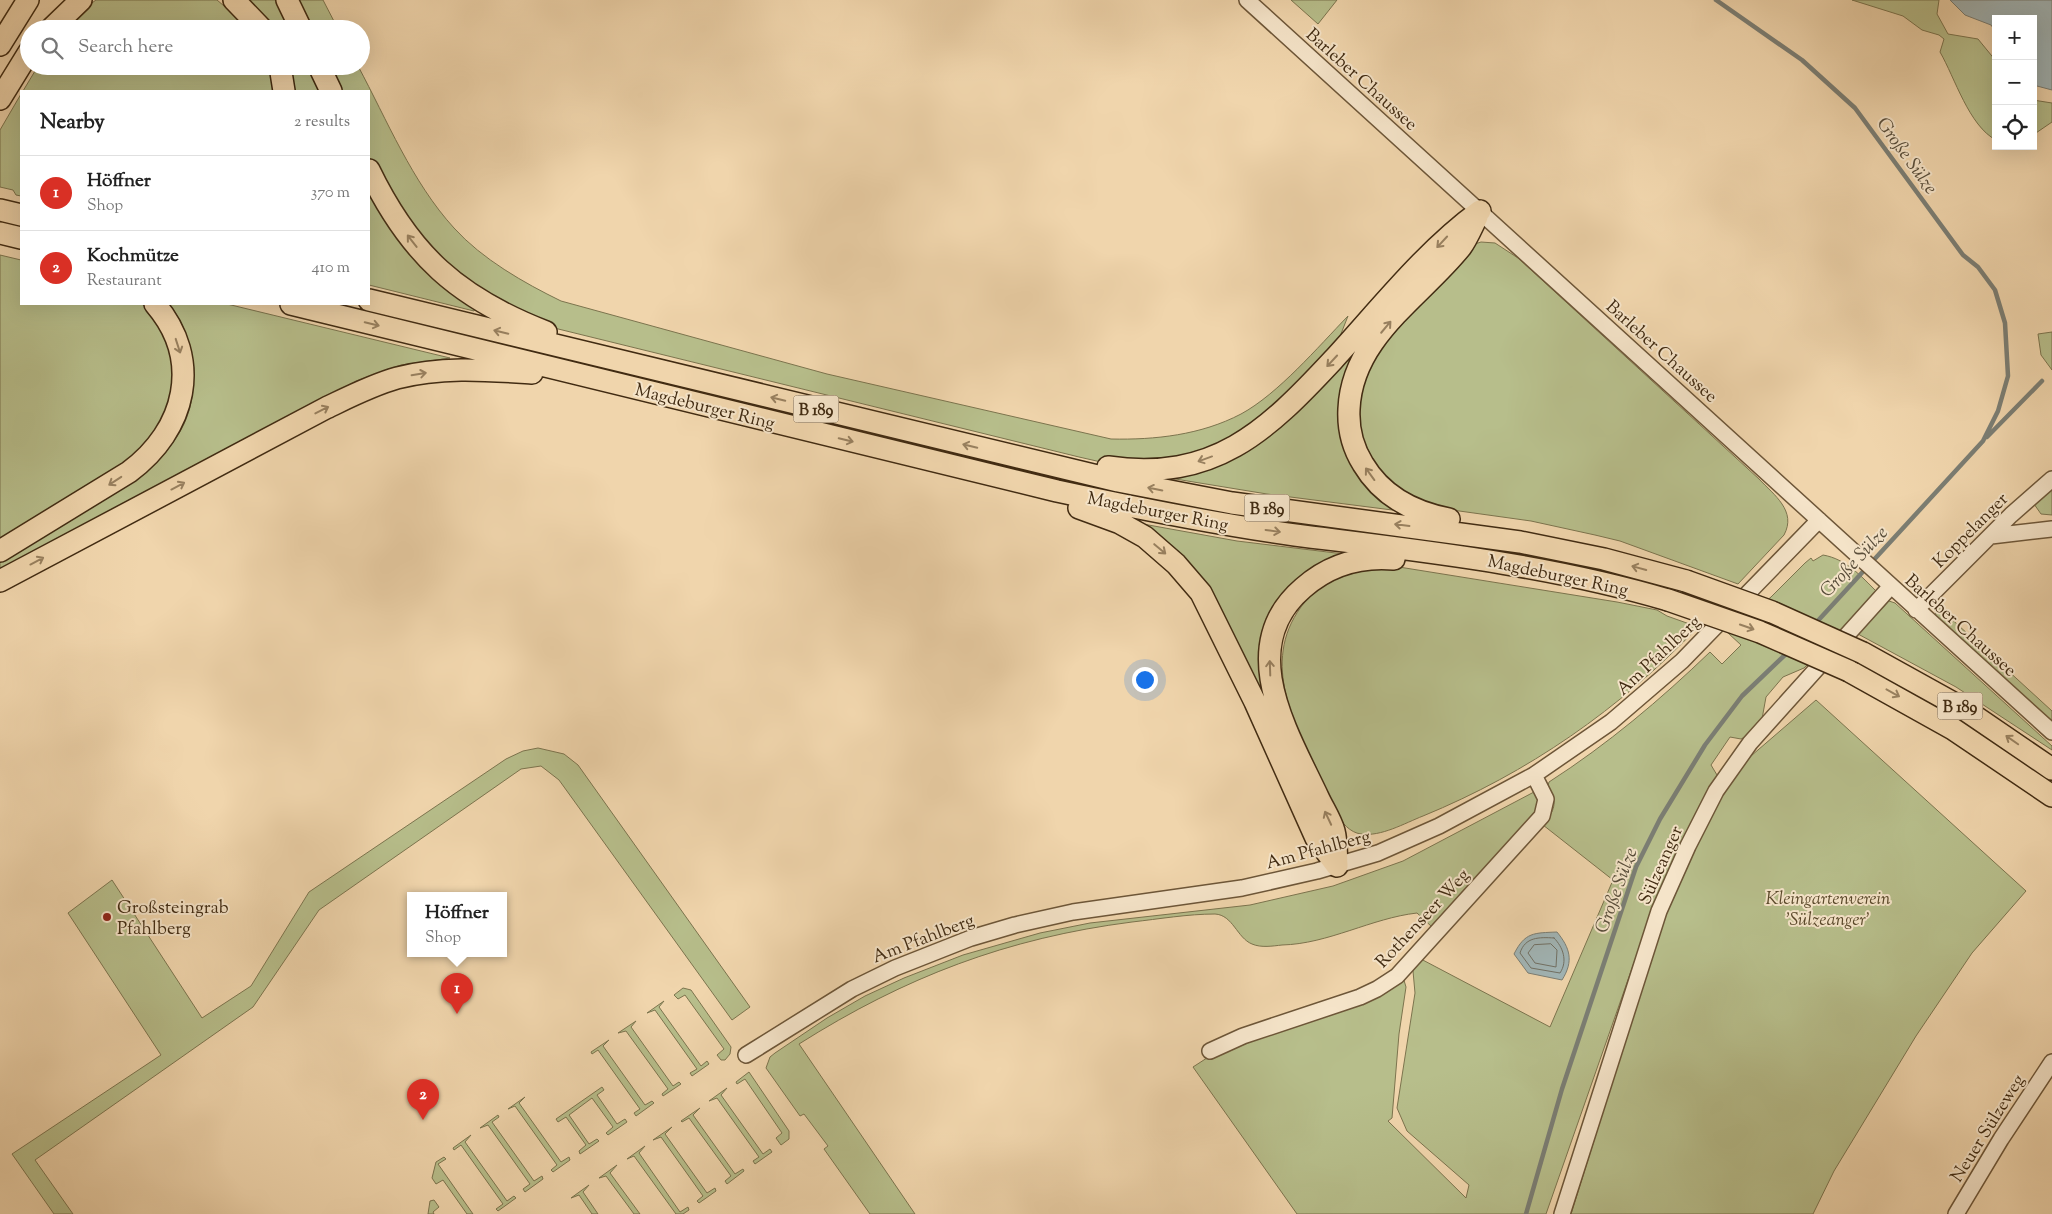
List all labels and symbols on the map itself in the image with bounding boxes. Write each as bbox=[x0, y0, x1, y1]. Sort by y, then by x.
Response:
street label: Barleber Chaussee bbox=[1299, 23, 1422, 138]
water label: Große Sülze bbox=[1869, 113, 1943, 201]
one-way arrow bbox=[407, 235, 418, 248]
one-way arrow bbox=[1436, 235, 1448, 248]
street label: Barleber Chaussee bbox=[1599, 295, 1722, 410]
one-way arrow bbox=[364, 320, 380, 329]
one-way arrow bbox=[1380, 320, 1391, 333]
one-way arrow bbox=[493, 327, 509, 336]
one-way arrow bbox=[174, 338, 183, 353]
one-way arrow bbox=[1326, 355, 1338, 367]
one-way arrow bbox=[410, 368, 426, 378]
street label: Magdeburger Ring bbox=[632, 378, 777, 438]
one-way arrow bbox=[770, 394, 786, 403]
road number: B 189 bbox=[794, 396, 838, 422]
one-way arrow bbox=[314, 405, 329, 414]
one-way arrow bbox=[837, 436, 853, 445]
one-way arrow bbox=[962, 441, 978, 450]
one-way arrow bbox=[1198, 455, 1213, 464]
one-way arrow bbox=[1365, 467, 1375, 481]
one-way arrow bbox=[108, 477, 122, 487]
one-way arrow bbox=[171, 481, 186, 491]
one-way arrow bbox=[1148, 483, 1164, 493]
street label: Magdeburger Ring bbox=[1085, 487, 1231, 539]
street label: Koppelanger bbox=[1928, 488, 2015, 575]
road number: B 189 bbox=[1244, 494, 1290, 522]
one-way arrow bbox=[1395, 520, 1411, 530]
water label: Große Sülze bbox=[1815, 521, 1895, 604]
one-way arrow bbox=[1265, 527, 1281, 537]
one-way arrow bbox=[1153, 544, 1166, 555]
street label: Magdeburger Ring bbox=[1485, 549, 1631, 605]
one-way arrow bbox=[29, 556, 44, 566]
one-way arrow bbox=[1631, 563, 1647, 573]
street label: Barleber Chaussee bbox=[1898, 569, 2021, 684]
street label: Am Pfahlberg bbox=[1611, 610, 1708, 703]
one-way arrow bbox=[1739, 623, 1755, 633]
one-way arrow bbox=[1265, 660, 1274, 676]
your location bbox=[1132, 667, 1158, 693]
one-way arrow bbox=[1885, 688, 1900, 698]
road number: B 189 bbox=[1938, 692, 1982, 719]
one-way arrow bbox=[2006, 735, 2020, 745]
one-way arrow bbox=[1323, 811, 1333, 826]
street label: Sülzeanger bbox=[1633, 822, 1691, 909]
street label: Am Pfahlberg bbox=[1263, 824, 1374, 877]
water label: Große Sülze bbox=[1589, 844, 1645, 937]
street label: Rothenseer Weg bbox=[1370, 864, 1477, 975]
park label: Kleingartenverein 'Sülzeanger' bbox=[1765, 887, 1891, 934]
place label: Großsteingrab Pfahlberg bbox=[117, 896, 229, 943]
street label: Am Pfahlberg bbox=[869, 908, 979, 971]
marker: Großsteingrab Pfahlberg bbox=[101, 911, 113, 923]
pin: 1 bbox=[441, 973, 473, 1014]
street label: Neuer Sülzeweg bbox=[1945, 1070, 2032, 1188]
pin: 2 bbox=[407, 1079, 439, 1120]

